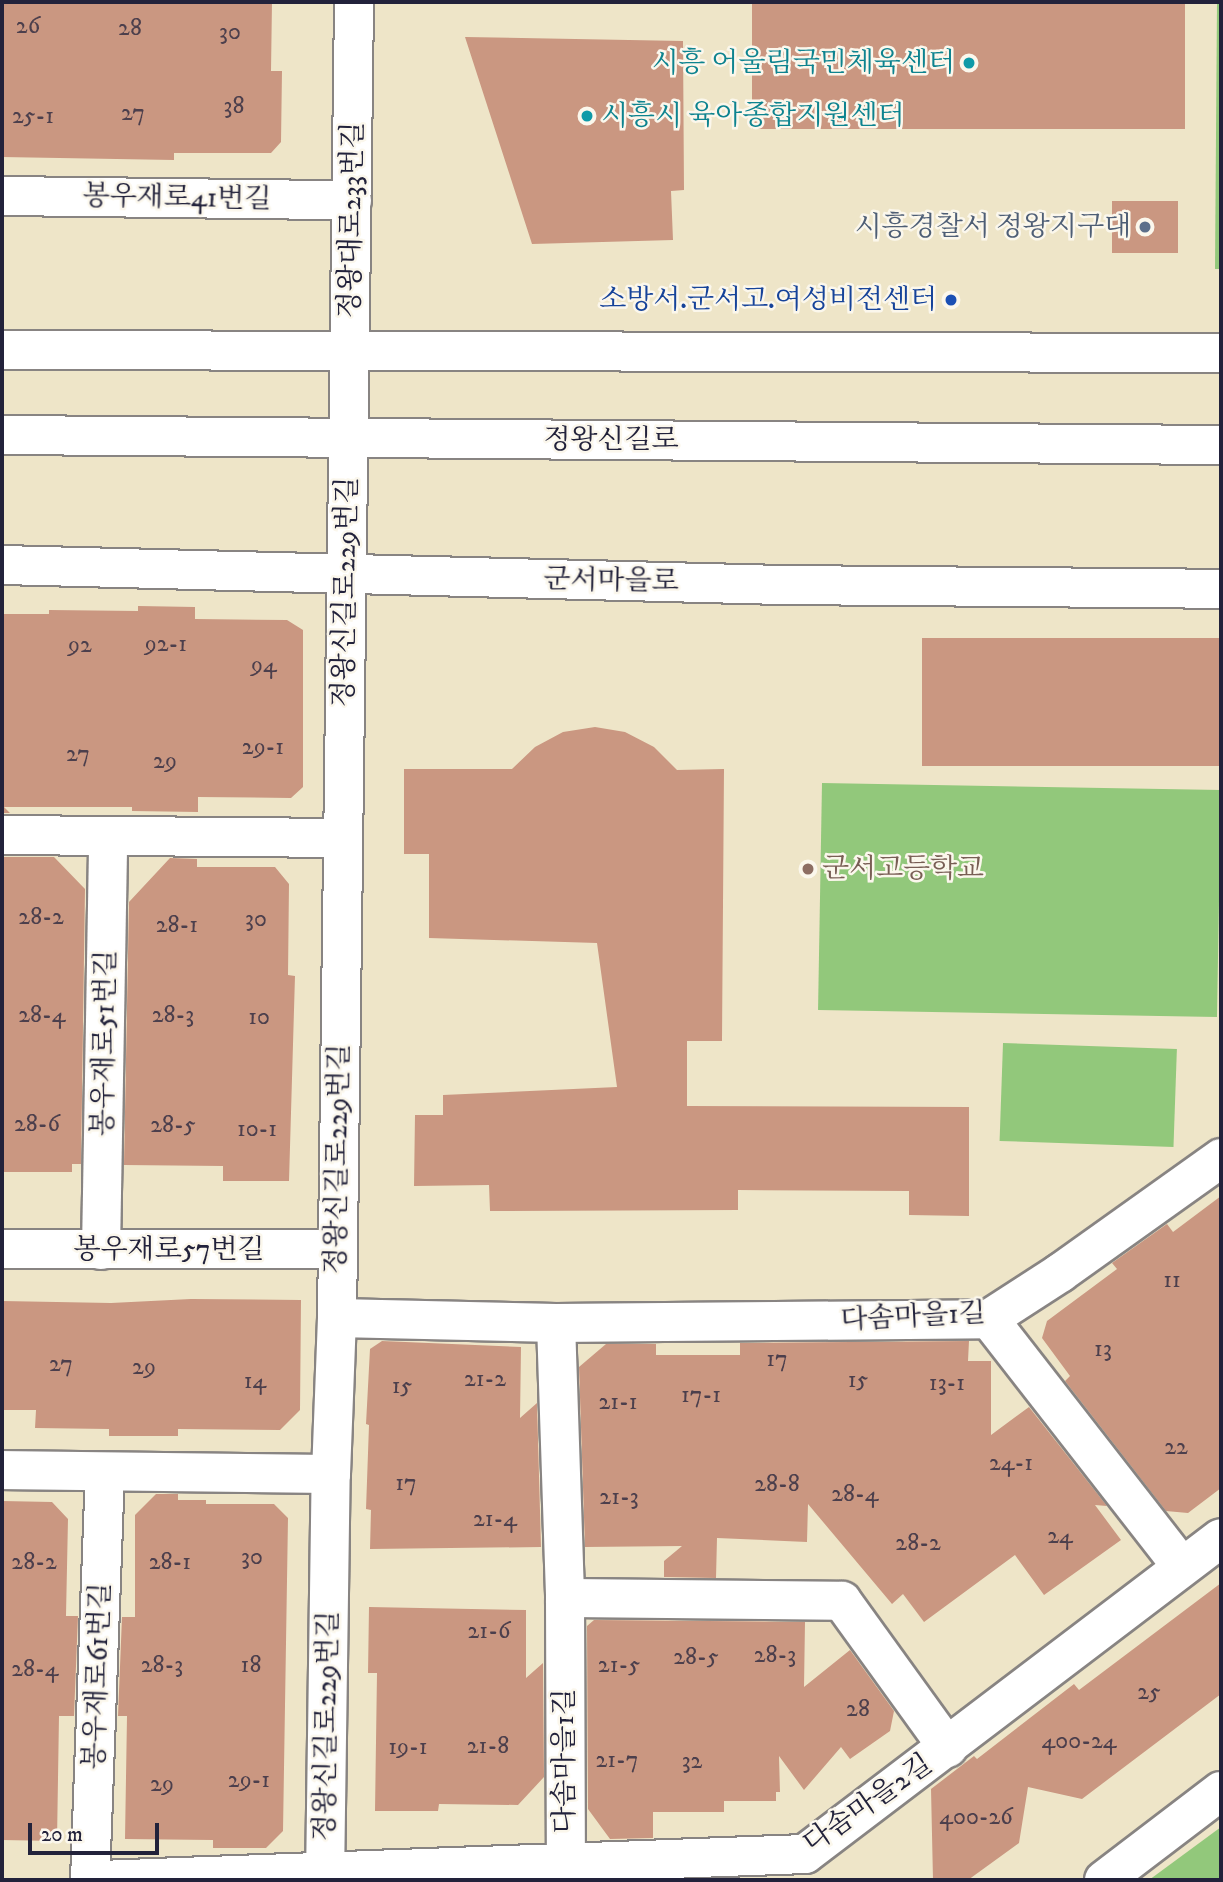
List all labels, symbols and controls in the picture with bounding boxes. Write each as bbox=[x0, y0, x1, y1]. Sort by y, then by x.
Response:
house number: 26 bbox=[16, 13, 40, 41]
house number: 28 bbox=[118, 15, 142, 43]
house number: 30 bbox=[219, 19, 241, 47]
place label: 시흥 어울림국민체육센터 bbox=[651, 46, 955, 80]
marker: 시흥 어울림국민체육센터 bbox=[961, 55, 977, 71]
house number: 38 bbox=[224, 93, 244, 121]
place label: 시흥시 육아종합지원센터 bbox=[601, 99, 905, 133]
house number: 27 bbox=[121, 100, 145, 128]
house number: 25-1 bbox=[12, 103, 54, 131]
marker: 시흥시 육아종합지원센터 bbox=[579, 108, 595, 124]
street label: 정왕대로233번길 bbox=[333, 121, 371, 319]
street label: 봉우재로41번길 bbox=[82, 180, 272, 216]
place label: 시흥경찰서 정왕지구대 bbox=[855, 210, 1131, 244]
marker: 시흥경찰서 정왕지구대 bbox=[1137, 219, 1153, 235]
place label: 소방서.군서고.여성비전센터 bbox=[599, 283, 937, 317]
marker: 소방서.군서고.여성비전센터 bbox=[943, 292, 959, 308]
street label: 정왕신길로 bbox=[543, 423, 679, 457]
street label: 정왕신길로229번길 bbox=[327, 476, 365, 708]
street label: 군서마을로 bbox=[543, 563, 679, 599]
house number: 92-1 bbox=[145, 631, 187, 659]
house number: 92 bbox=[68, 632, 92, 660]
house number: 94 bbox=[251, 652, 277, 680]
house number: 29-1 bbox=[242, 734, 284, 762]
house number: 27 bbox=[66, 741, 90, 769]
house number: 29 bbox=[153, 748, 177, 776]
place label: 군서고등학교 bbox=[822, 852, 984, 886]
marker: 군서고등학교 bbox=[800, 861, 816, 877]
house number: 28-2 bbox=[18, 904, 64, 932]
house number: 30 bbox=[245, 906, 267, 934]
house number: 28-1 bbox=[156, 912, 198, 940]
street label: 봉우재로51번길 bbox=[87, 949, 123, 1137]
house number: 28-4 bbox=[18, 1002, 66, 1030]
house number: 28-3 bbox=[152, 1002, 194, 1030]
house number: 10 bbox=[248, 1004, 270, 1032]
street label: 정왕신길로229번길 bbox=[319, 1043, 357, 1275]
house number: 28-6 bbox=[14, 1111, 60, 1139]
house number: 28-5 bbox=[150, 1112, 196, 1140]
house number: 10-1 bbox=[237, 1116, 277, 1144]
street label: 봉우재로57번길 bbox=[74, 1233, 264, 1267]
house number: 11 bbox=[1163, 1267, 1181, 1295]
street label: 다솜마을1길 bbox=[839, 1296, 987, 1338]
house number: 13 bbox=[1094, 1336, 1112, 1364]
house number: 17 bbox=[766, 1346, 788, 1374]
house number: 27 bbox=[49, 1351, 73, 1379]
house number: 29 bbox=[132, 1354, 156, 1382]
house number: 21-2 bbox=[464, 1366, 506, 1394]
house number: 15 bbox=[848, 1367, 868, 1395]
house number: 14 bbox=[244, 1368, 266, 1396]
house number: 13-1 bbox=[929, 1370, 965, 1398]
house number: 15 bbox=[392, 1373, 412, 1401]
house number: 17-1 bbox=[681, 1382, 721, 1410]
house number: 21-1 bbox=[598, 1389, 638, 1417]
house number: 22 bbox=[1164, 1434, 1188, 1462]
house number: 24-1 bbox=[989, 1450, 1033, 1478]
house number: 17 bbox=[395, 1470, 417, 1498]
house number: 28-8 bbox=[754, 1471, 800, 1499]
house number: 28-4 bbox=[831, 1481, 879, 1509]
house number: 21-3 bbox=[599, 1484, 639, 1512]
house number: 21-4 bbox=[473, 1506, 517, 1534]
house number: 24 bbox=[1047, 1523, 1073, 1551]
house number: 28-2 bbox=[895, 1530, 941, 1558]
house number: 30 bbox=[241, 1544, 263, 1572]
house number: 28-2 bbox=[11, 1549, 57, 1577]
house number: 28-1 bbox=[149, 1549, 191, 1577]
street label: 봉우재로61번길 bbox=[78, 1582, 118, 1770]
street label: 정왕신길로229번길 bbox=[308, 1610, 346, 1842]
house number: 21-6 bbox=[468, 1618, 510, 1646]
house number: 28-3 bbox=[754, 1642, 796, 1670]
house number: 28-5 bbox=[673, 1644, 719, 1672]
house number: 28-3 bbox=[141, 1652, 183, 1680]
house number: 18 bbox=[241, 1652, 261, 1680]
house number: 21-5 bbox=[598, 1652, 640, 1680]
house number: 28-4 bbox=[11, 1656, 59, 1684]
house number: 25 bbox=[1137, 1679, 1161, 1707]
street label: 다솜마을1길 bbox=[548, 1688, 582, 1834]
house number: 28 bbox=[846, 1696, 870, 1724]
house number: 400-24 bbox=[1042, 1728, 1116, 1756]
house number: 21-8 bbox=[467, 1733, 509, 1761]
house number: 19-1 bbox=[388, 1734, 428, 1762]
house number: 21-7 bbox=[596, 1747, 638, 1775]
house number: 32 bbox=[682, 1748, 702, 1776]
street label: 다솜마을2길 bbox=[797, 1748, 939, 1860]
house number: 29-1 bbox=[228, 1767, 270, 1795]
house number: 29 bbox=[150, 1771, 174, 1799]
house number: 400-26 bbox=[939, 1804, 1013, 1832]
scale bar bbox=[32, 1808, 163, 1852]
text: 20 m bbox=[41, 1822, 83, 1848]

